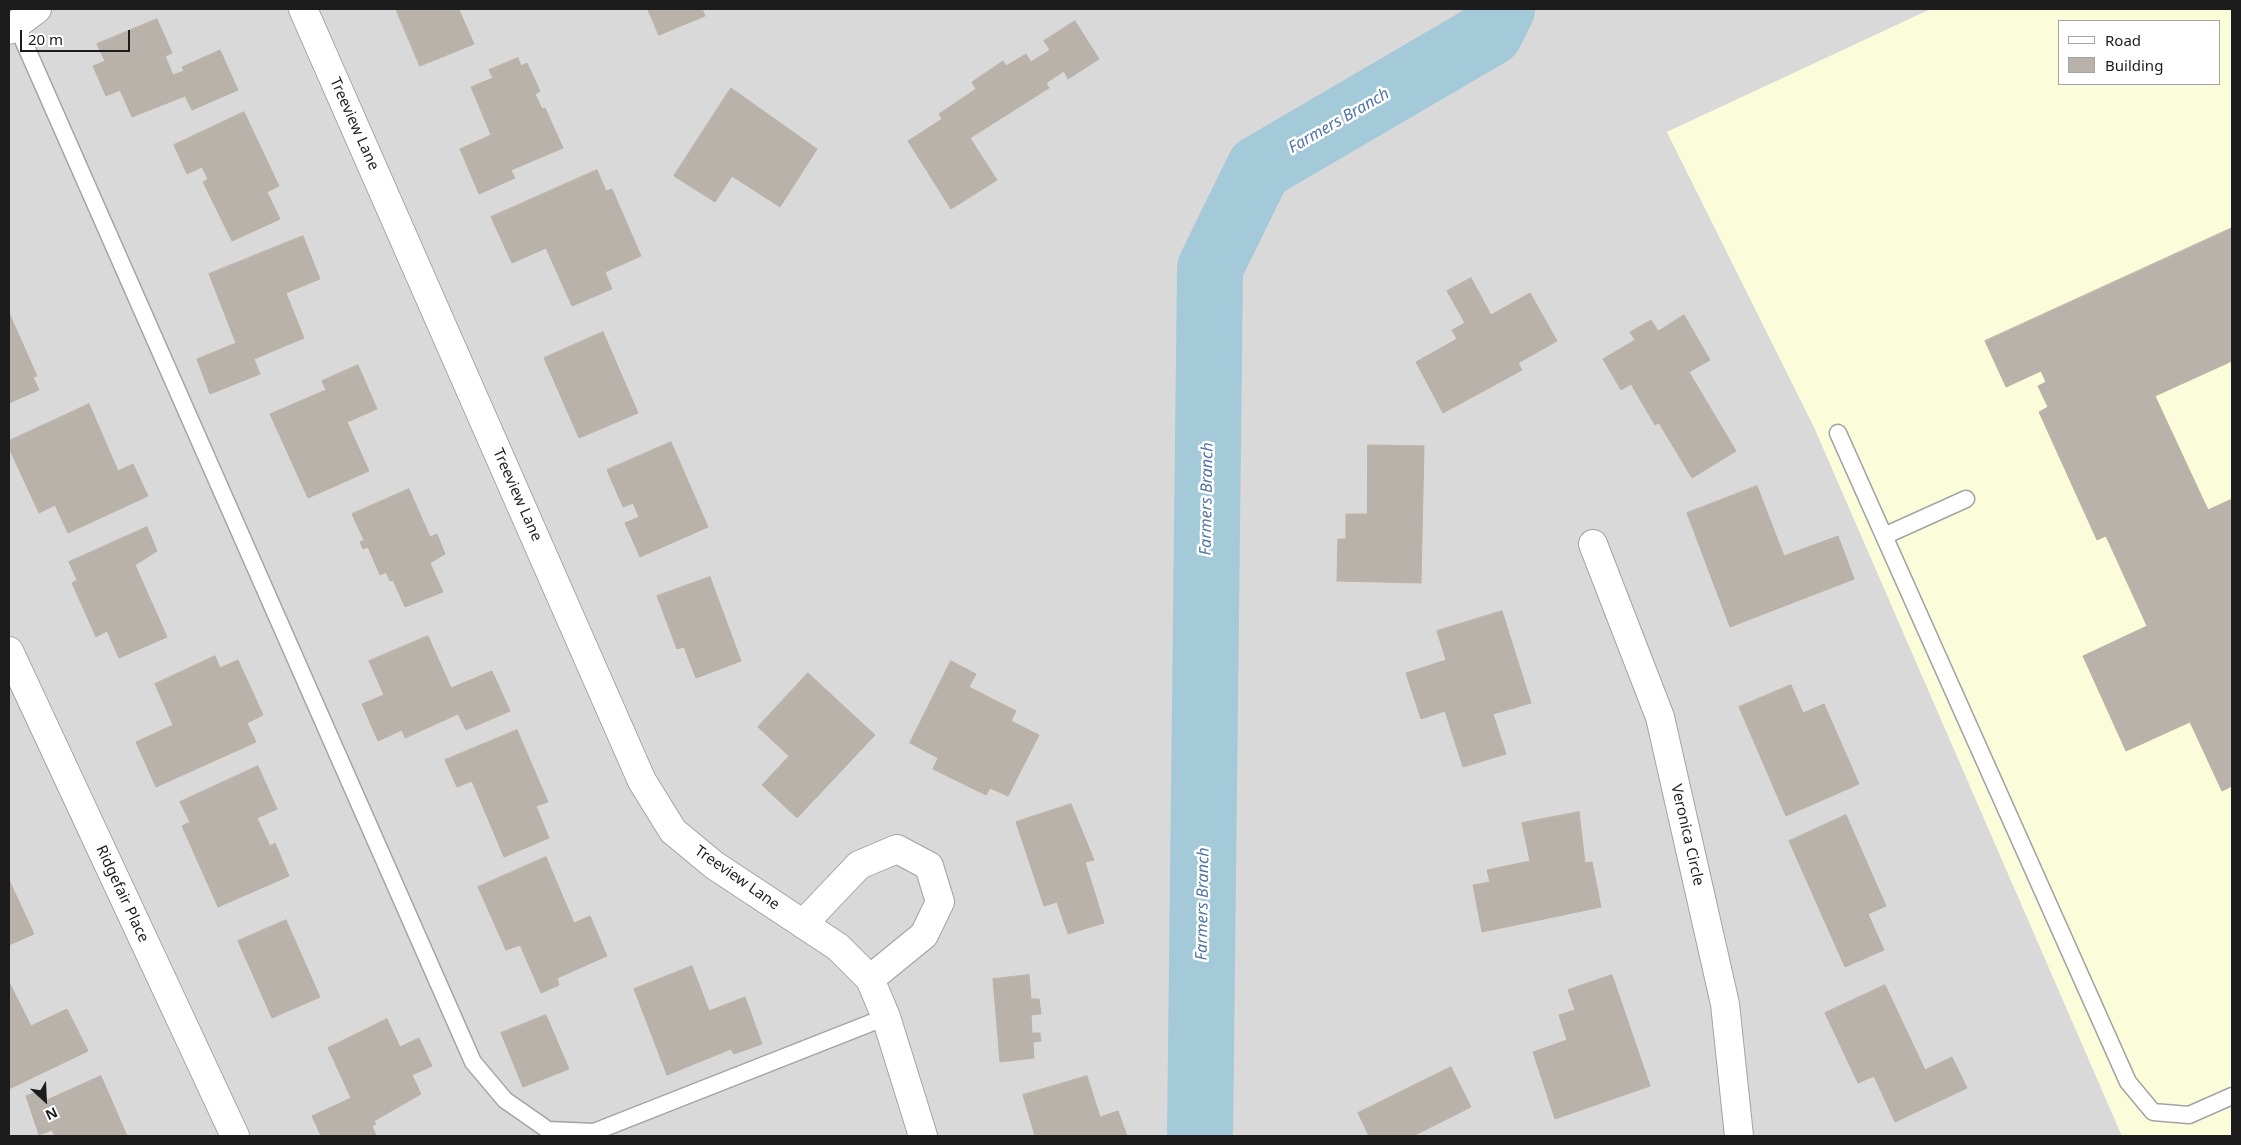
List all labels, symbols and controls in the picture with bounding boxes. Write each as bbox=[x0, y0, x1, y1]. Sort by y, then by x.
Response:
scale bar bbox=[22, 20, 132, 52]
legend bbox=[2058, 20, 2221, 85]
text: 20 m bbox=[28, 29, 63, 49]
text: Road bbox=[2105, 30, 2141, 50]
text: Building bbox=[2105, 55, 2163, 75]
street label: Treeview Lane bbox=[326, 75, 382, 173]
water label: Farmers Branch bbox=[1285, 84, 1393, 158]
water label: Farmers Branch bbox=[1196, 442, 1218, 556]
street label: Treeview Lane bbox=[489, 446, 545, 544]
street label: Veronica Circle bbox=[1667, 783, 1707, 887]
street label: Treeview Lane bbox=[691, 842, 783, 914]
street label: Ridgefair Place bbox=[92, 843, 152, 945]
water label: Farmers Branch bbox=[1192, 847, 1214, 961]
north arrow bbox=[20, 1075, 70, 1125]
text: N bbox=[42, 1103, 61, 1125]

